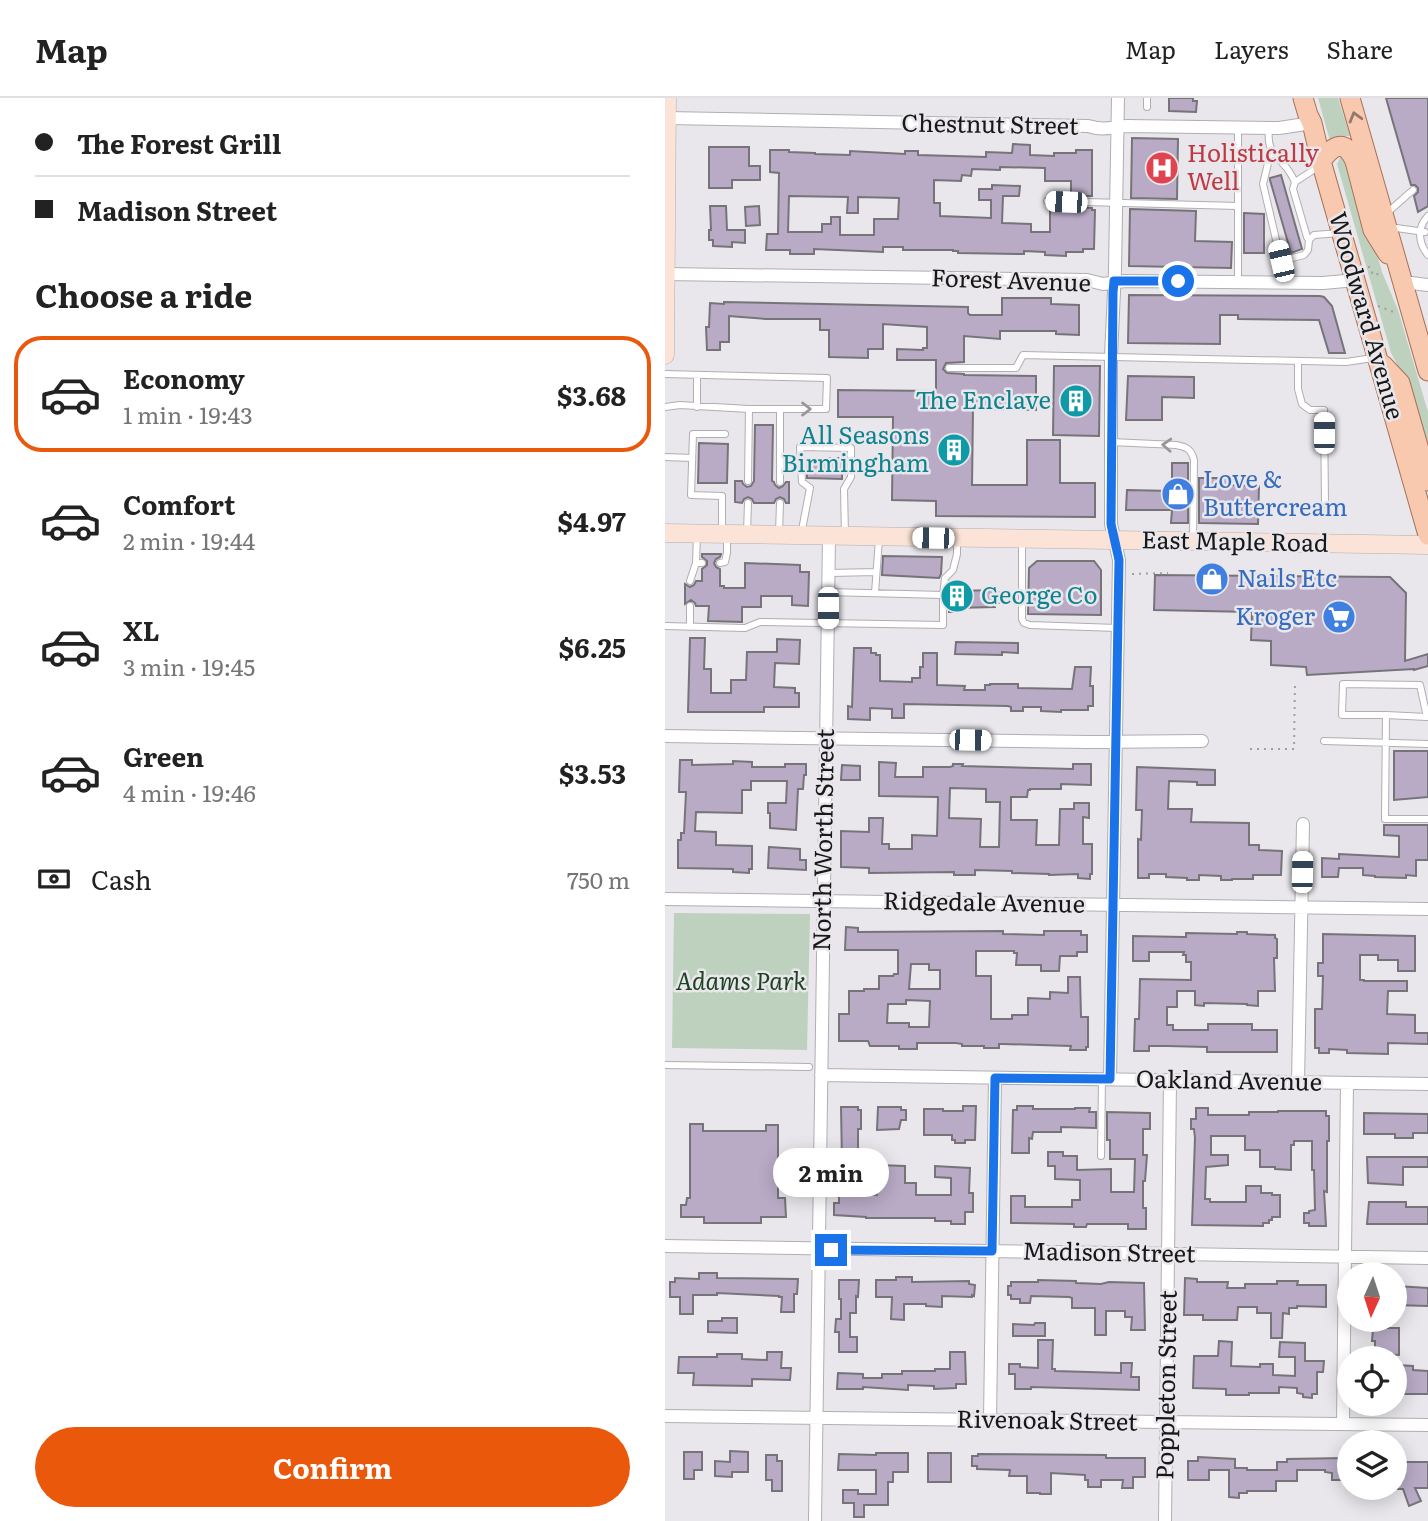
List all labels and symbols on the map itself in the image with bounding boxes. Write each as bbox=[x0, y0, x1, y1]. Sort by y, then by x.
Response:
street label: Chestnut Street bbox=[901, 103, 1079, 142]
one-way arrow bbox=[1349, 111, 1364, 123]
place label: Holistically Well bbox=[1187, 134, 1319, 197]
hospital icon: Holistically Well bbox=[1143, 149, 1181, 187]
car bbox=[1045, 191, 1088, 213]
street label: Woodward Avenue bbox=[1322, 207, 1415, 423]
car bbox=[1267, 238, 1296, 284]
street label: Forest Avenue bbox=[930, 258, 1092, 299]
route start bbox=[1162, 265, 1194, 297]
place label: The Enclave bbox=[915, 381, 1051, 416]
building icon: The Enclave bbox=[1057, 382, 1095, 420]
one-way arrow bbox=[802, 401, 812, 417]
car bbox=[1314, 412, 1335, 454]
place label: All Seasons Birmingham bbox=[782, 416, 929, 479]
building icon: All Seasons Birmingham bbox=[935, 431, 973, 469]
one-way arrow bbox=[1161, 437, 1172, 452]
place label: Love & Buttercream bbox=[1203, 460, 1347, 523]
shop icon: Love & Buttercream bbox=[1159, 475, 1197, 513]
street label: East Maple Road bbox=[1141, 520, 1329, 559]
car bbox=[912, 527, 955, 549]
place label: Nails Etc bbox=[1237, 559, 1337, 594]
shop icon: Nails Etc bbox=[1193, 560, 1231, 598]
place label: George Co bbox=[981, 576, 1098, 611]
building icon: George Co bbox=[938, 577, 976, 615]
car bbox=[818, 587, 839, 629]
place label: Kroger bbox=[1235, 597, 1316, 632]
supermarket icon: Kroger bbox=[1320, 598, 1358, 636]
street label: North Worth Street bbox=[802, 728, 841, 952]
car bbox=[949, 729, 992, 751]
car bbox=[1292, 851, 1313, 893]
street label: Ridgedale Avenue bbox=[883, 881, 1086, 920]
park label: Adams Park bbox=[676, 962, 807, 997]
street label: Oakland Avenue bbox=[1136, 1059, 1322, 1098]
callout: 2 min bbox=[773, 1148, 889, 1198]
street label: Madison Street bbox=[1022, 1231, 1196, 1270]
route end bbox=[815, 1234, 847, 1266]
north arrow bbox=[1337, 1262, 1407, 1332]
street label: Poppleton Street bbox=[1145, 1289, 1184, 1480]
street label: Rivenoak Street bbox=[956, 1399, 1138, 1438]

